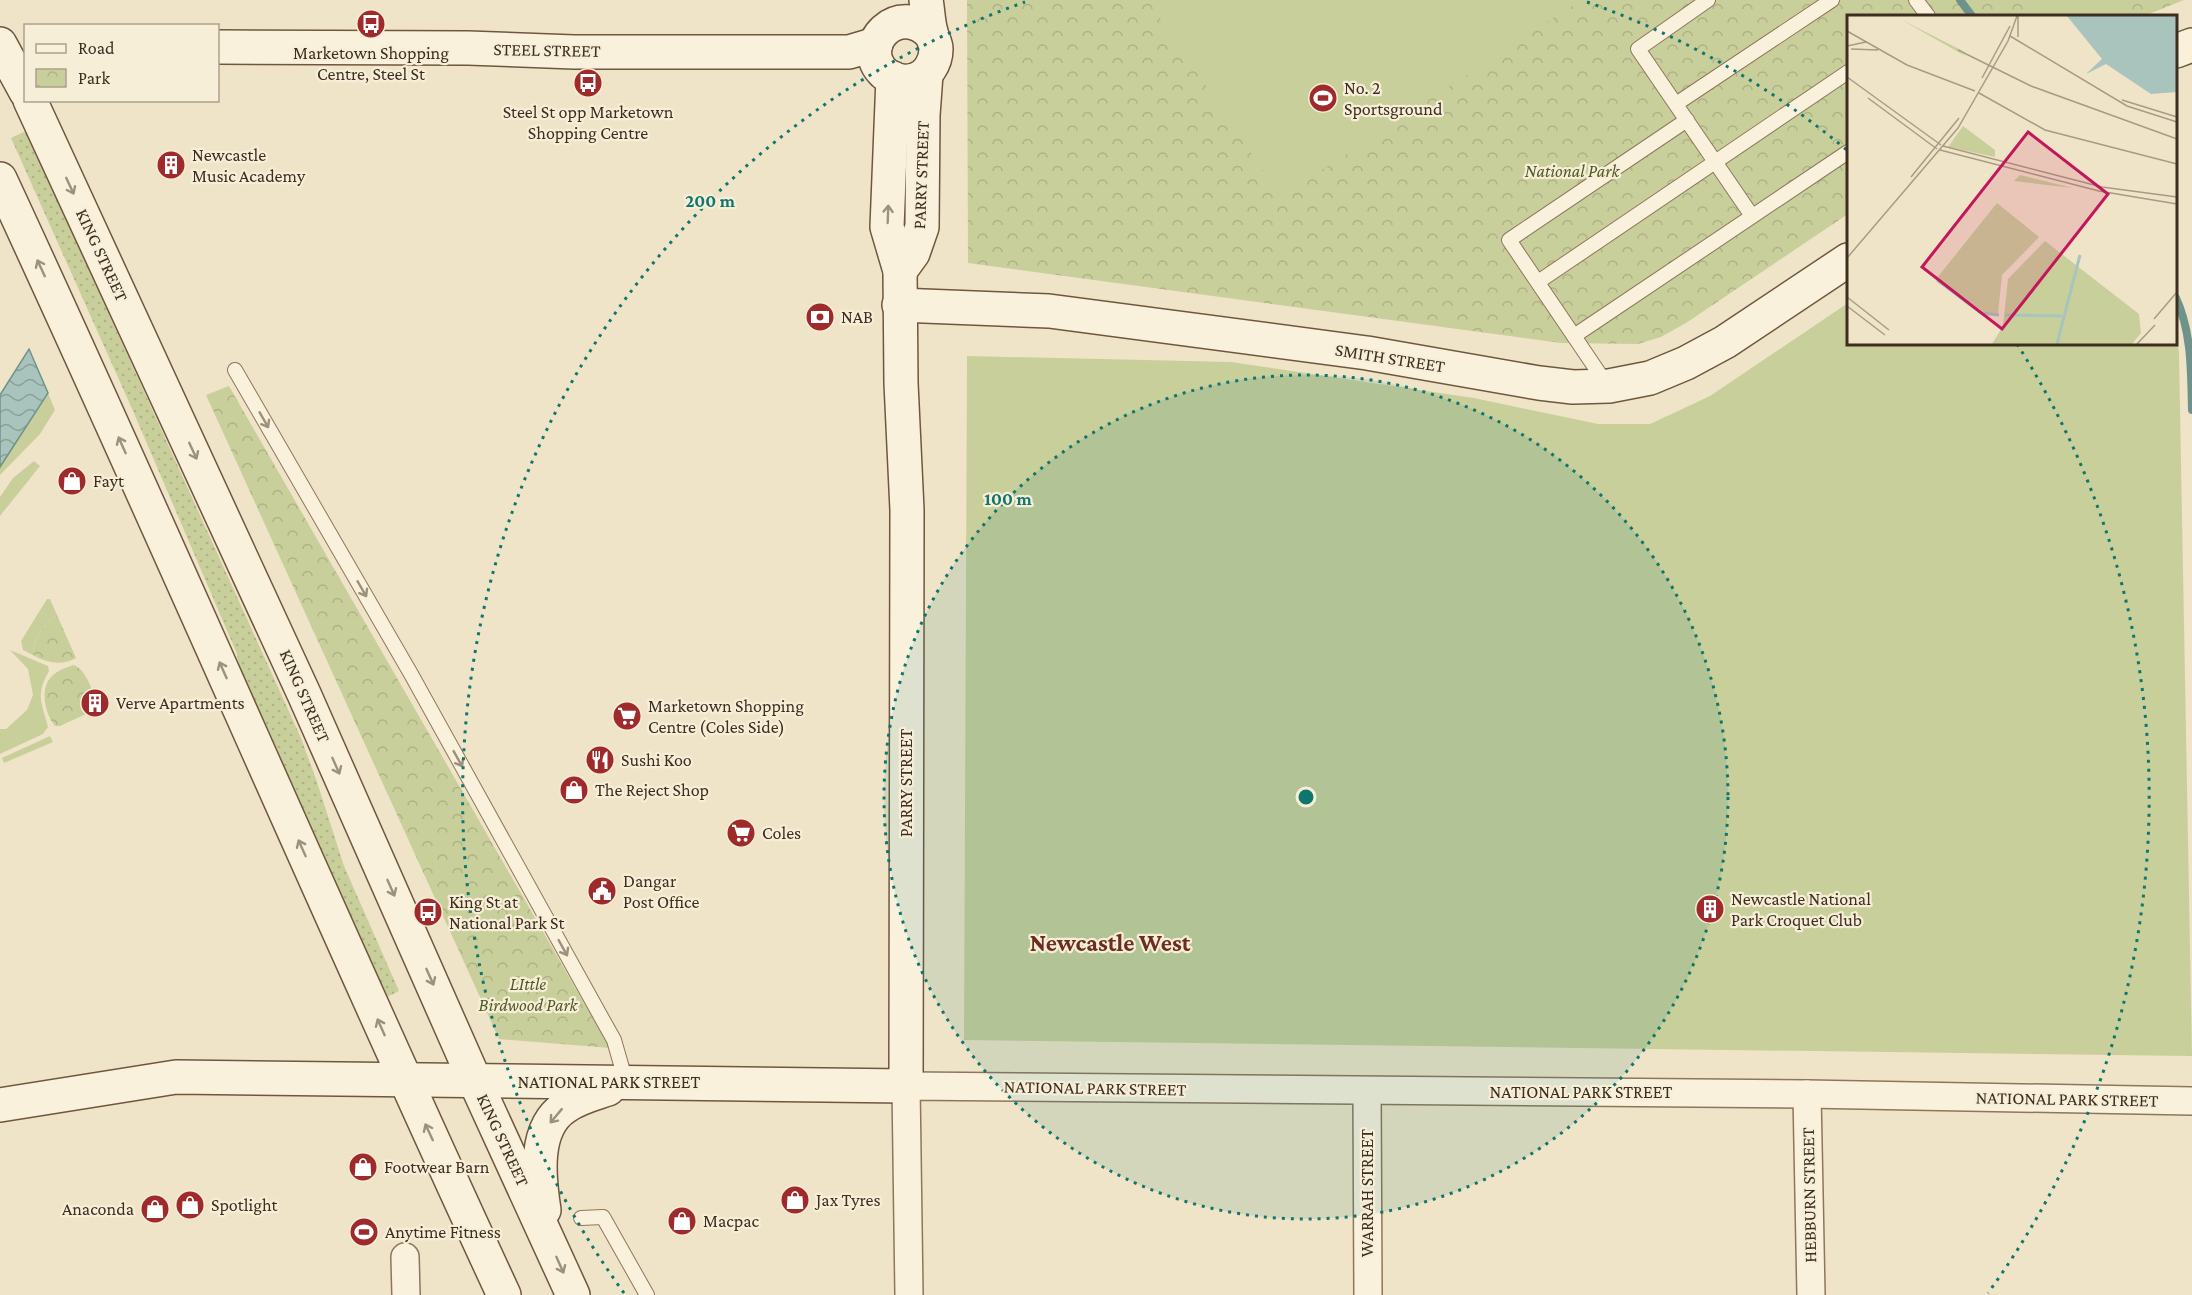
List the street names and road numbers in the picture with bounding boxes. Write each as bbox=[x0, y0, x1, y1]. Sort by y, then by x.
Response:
street label: STEEL STREET bbox=[493, 39, 601, 61]
street label: PARRY STREET bbox=[909, 120, 933, 230]
street label: KING STREET bbox=[72, 206, 132, 305]
street label: SMITH STREET bbox=[1334, 339, 1447, 377]
street label: KING STREET bbox=[276, 646, 335, 746]
street label: PARRY STREET bbox=[896, 729, 916, 837]
street label: NATIONAL PARK STREET bbox=[518, 1072, 701, 1092]
street label: NATIONAL PARK STREET bbox=[1003, 1076, 1187, 1100]
street label: NATIONAL PARK STREET bbox=[1490, 1082, 1673, 1102]
street label: NATIONAL PARK STREET bbox=[1975, 1087, 2159, 1111]
street label: KING STREET bbox=[473, 1091, 533, 1190]
street label: HEBBURN STREET bbox=[1798, 1127, 1820, 1263]
street label: WARRAH STREET bbox=[1357, 1129, 1377, 1257]

